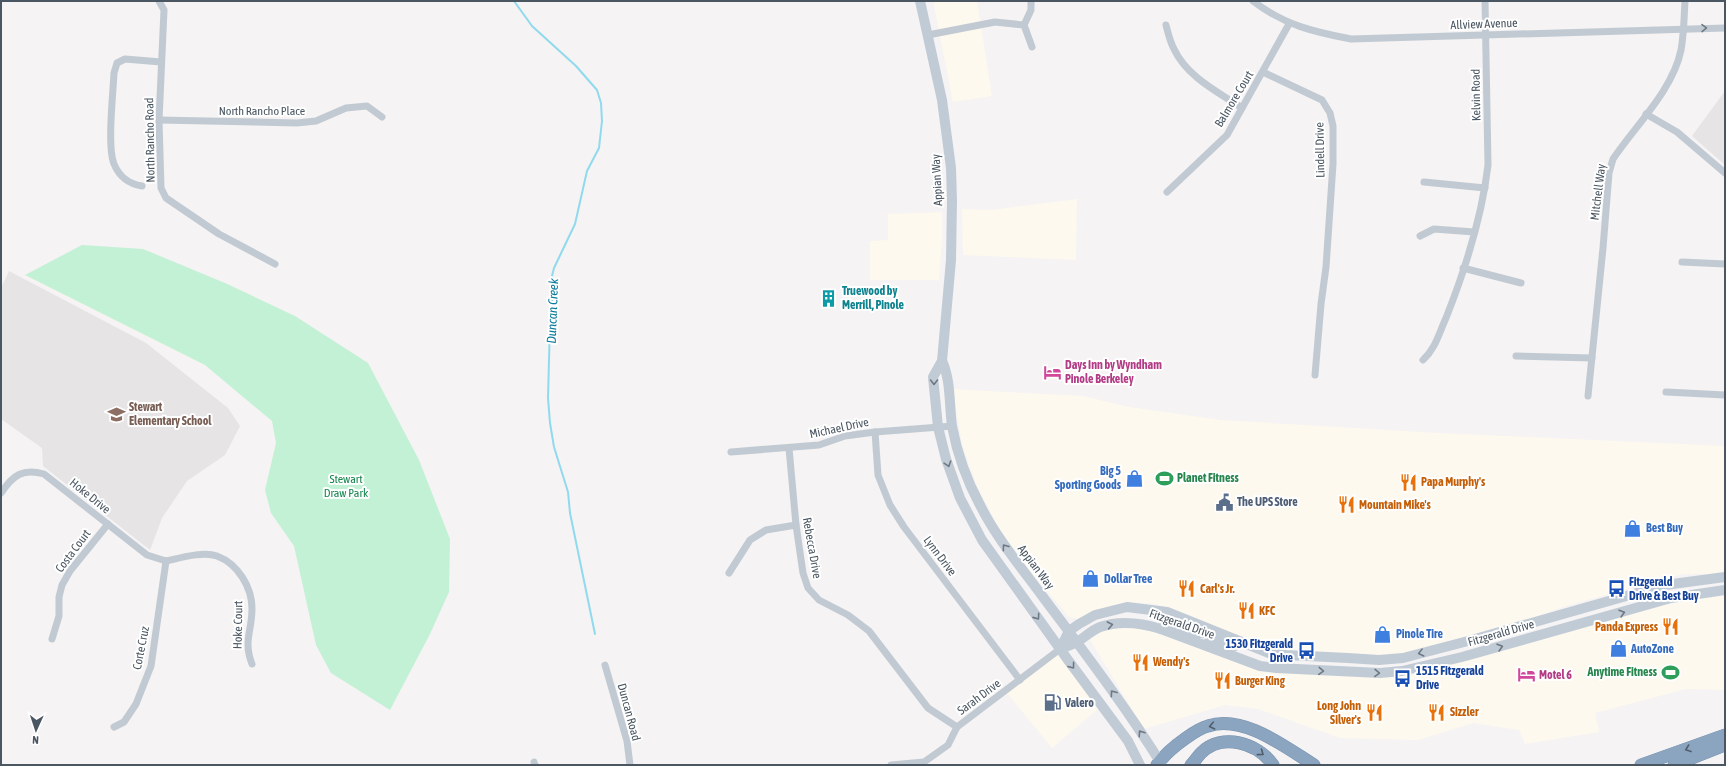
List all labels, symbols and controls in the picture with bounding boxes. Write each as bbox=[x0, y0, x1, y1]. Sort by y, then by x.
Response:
street label: Allview Avenue bbox=[1450, 16, 1518, 32]
one-way arrow bbox=[1701, 24, 1707, 33]
street label: Balmore Court bbox=[1212, 68, 1257, 130]
street label: Kelvin Road bbox=[1469, 69, 1483, 121]
street label: North Rancho Road bbox=[142, 97, 158, 183]
street label: North Rancho Place bbox=[219, 104, 305, 118]
street label: Lindell Drive bbox=[1313, 122, 1327, 178]
street label: Appian Way bbox=[929, 154, 945, 206]
street label: Mitchell Way bbox=[1588, 163, 1608, 221]
water label: Duncan Creek bbox=[544, 278, 561, 344]
place label: Truewood by Merrill, Pinole bbox=[842, 284, 905, 312]
building icon: Truewood by Merrill, Pinole bbox=[819, 288, 839, 308]
place label: Days Inn by Wyndham Pinole Berkeley bbox=[1065, 358, 1162, 386]
hotel icon: Days Inn by Wyndham Pinole Berkeley bbox=[1042, 362, 1062, 382]
one-way arrow bbox=[930, 379, 938, 385]
place label: Stewart Elementary School bbox=[129, 400, 212, 428]
school or university icon: Stewart Elementary School bbox=[106, 404, 126, 424]
street label: Michael Drive bbox=[808, 415, 870, 441]
one-way arrow bbox=[943, 461, 952, 468]
place label: Big 5 Sporting Goods bbox=[1055, 464, 1122, 492]
shop icon: Big 5 Sporting Goods bbox=[1124, 468, 1144, 488]
sports icon: Planet Fitness bbox=[1154, 468, 1174, 488]
place label: Planet Fitness bbox=[1177, 471, 1240, 485]
park label: Stewart Draw Park bbox=[324, 472, 369, 500]
restaurant icon: Papa Murphy's bbox=[1398, 472, 1418, 492]
street label: Hoke Drive bbox=[67, 475, 113, 517]
place label: Papa Murphy's bbox=[1421, 475, 1486, 489]
public building icon: The UPS Store bbox=[1214, 492, 1234, 512]
place label: The UPS Store bbox=[1237, 495, 1298, 509]
restaurant icon: Mountain Mike's bbox=[1336, 495, 1356, 515]
place label: Mountain Mike's bbox=[1359, 498, 1431, 512]
street label: Rebecca Drive bbox=[800, 516, 824, 580]
shop icon: Best Buy bbox=[1623, 518, 1643, 538]
place label: Best Buy bbox=[1646, 521, 1683, 535]
street label: Costa Court bbox=[52, 527, 94, 575]
street label: Lynn Drive bbox=[921, 533, 959, 579]
street label: Appian Way bbox=[1015, 542, 1057, 592]
one-way arrow bbox=[1003, 545, 1010, 552]
shop icon: Dollar Tree bbox=[1081, 569, 1101, 589]
place label: Dollar Tree bbox=[1104, 572, 1153, 586]
place label: Fitzgerald Drive & Best Buy bbox=[1629, 575, 1699, 603]
restaurant icon: Carl's Jr. bbox=[1177, 579, 1197, 599]
bus stop icon: Fitzgerald Drive & Best Buy bbox=[1606, 579, 1626, 599]
place label: Carl's Jr. bbox=[1200, 582, 1235, 596]
street label: Hoke Court bbox=[231, 600, 245, 649]
restaurant icon: KFC bbox=[1236, 601, 1256, 621]
place label: KFC bbox=[1259, 604, 1276, 618]
street label: Fitzgerald Drive bbox=[1147, 606, 1217, 642]
one-way arrow bbox=[1618, 609, 1625, 618]
one-way arrow bbox=[1032, 612, 1039, 619]
street label: Fitzgerald Drive bbox=[1466, 617, 1536, 649]
restaurant icon: Panda Express bbox=[1661, 617, 1681, 637]
place label: Panda Express bbox=[1595, 620, 1659, 634]
one-way arrow bbox=[1107, 621, 1113, 629]
street label: Corte Cruz bbox=[130, 624, 152, 671]
shop icon: Pinole Tire bbox=[1373, 624, 1393, 644]
place label: Pinole Tire bbox=[1396, 627, 1443, 641]
place label: 1530 Fitzgerald Drive bbox=[1225, 637, 1294, 665]
shop icon: AutoZone bbox=[1608, 639, 1628, 659]
bus stop icon: 1530 Fitzgerald Drive bbox=[1296, 641, 1316, 661]
place label: AutoZone bbox=[1630, 642, 1675, 656]
one-way arrow bbox=[1496, 643, 1503, 652]
one-way arrow bbox=[1417, 649, 1424, 657]
restaurant icon: Wendy's bbox=[1130, 652, 1150, 672]
place label: Wendy's bbox=[1152, 655, 1190, 669]
one-way arrow bbox=[1067, 661, 1074, 668]
sports icon: Anytime Fitness bbox=[1660, 662, 1680, 682]
place label: 1515 Fitzgerald Drive bbox=[1416, 664, 1484, 692]
hotel icon: Motel 6 bbox=[1516, 665, 1536, 685]
place label: Anytime Fitness bbox=[1587, 665, 1658, 679]
one-way arrow bbox=[1318, 666, 1324, 675]
bus stop icon: 1515 Fitzgerald Drive bbox=[1393, 668, 1413, 688]
place label: Motel 6 bbox=[1539, 668, 1572, 682]
one-way arrow bbox=[1374, 669, 1380, 677]
restaurant icon: Burger King bbox=[1212, 671, 1232, 691]
place label: Burger King bbox=[1235, 674, 1286, 688]
street label: Sarah Drive bbox=[955, 676, 1003, 718]
street label: Duncan Road bbox=[615, 682, 643, 742]
one-way arrow bbox=[1110, 690, 1117, 697]
fuel station icon: Valero bbox=[1042, 693, 1062, 713]
place label: Valero bbox=[1064, 696, 1094, 710]
place label: Long John Silver's bbox=[1317, 699, 1362, 727]
restaurant icon: Sizzler bbox=[1427, 702, 1447, 722]
restaurant icon: Long John Silver's bbox=[1364, 703, 1384, 723]
place label: Sizzler bbox=[1450, 705, 1479, 719]
north arrow bbox=[16, 710, 56, 750]
one-way arrow bbox=[1208, 721, 1215, 729]
one-way arrow bbox=[1138, 730, 1146, 737]
text: N bbox=[32, 734, 39, 746]
one-way arrow bbox=[1685, 744, 1692, 752]
one-way arrow bbox=[1256, 748, 1263, 755]

